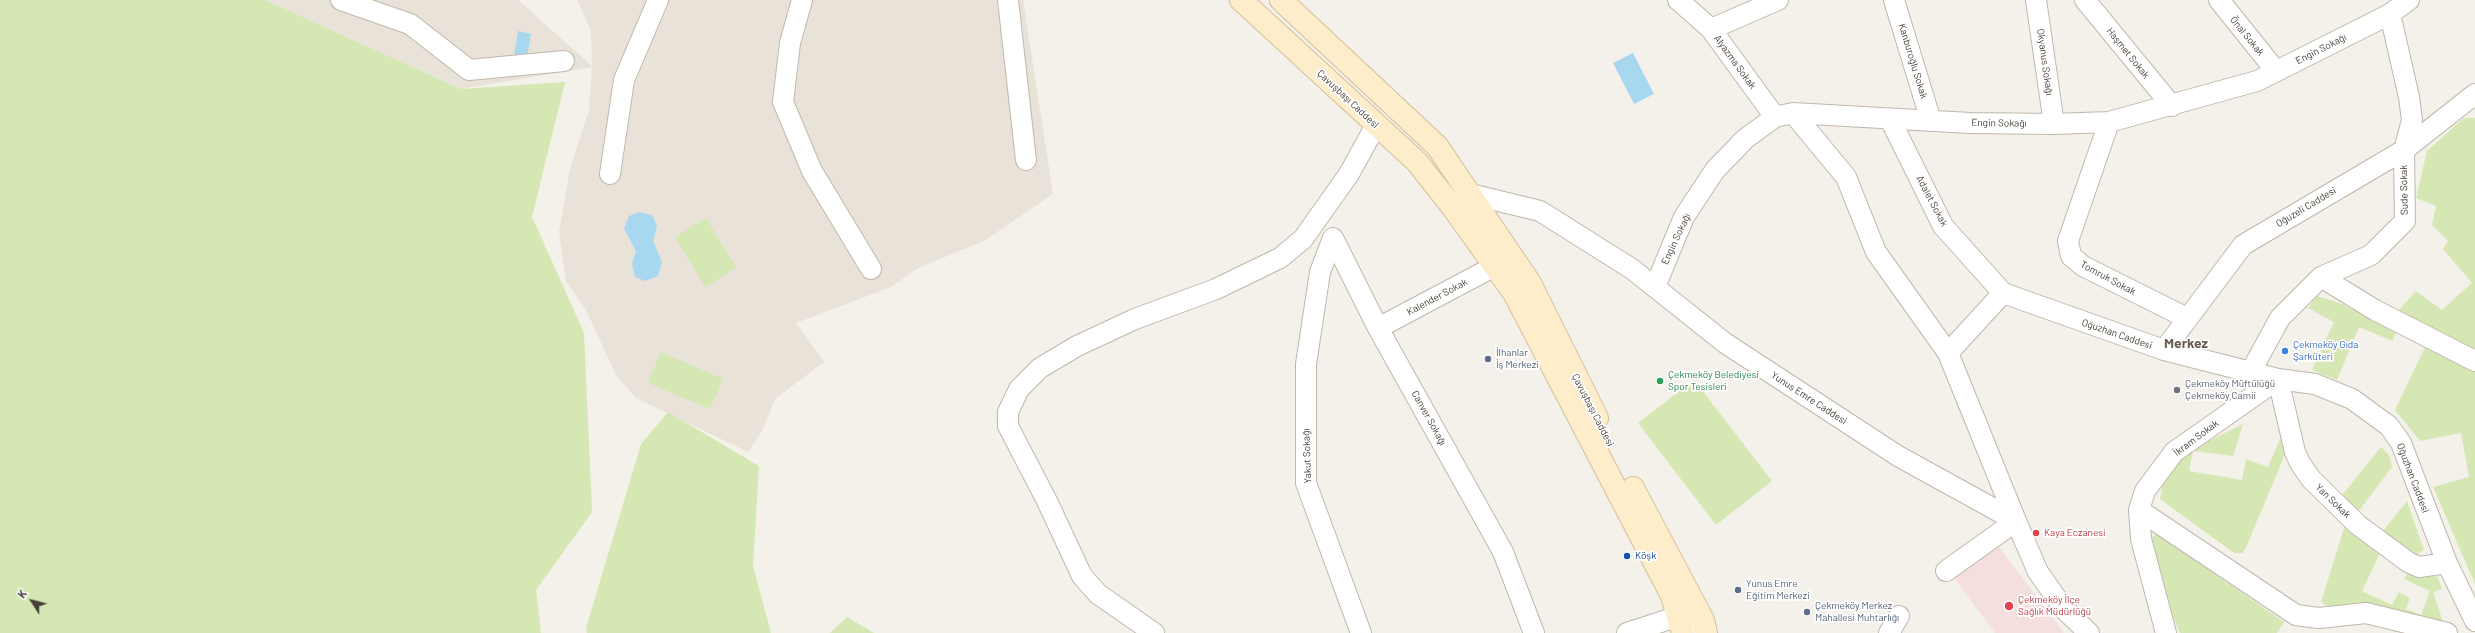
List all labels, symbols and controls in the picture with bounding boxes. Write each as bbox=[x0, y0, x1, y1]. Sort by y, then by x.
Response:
street label: Önal Sokak bbox=[2227, 14, 2267, 58]
street label: Kanburoğlu Sokak bbox=[1896, 22, 1930, 100]
street label: Haşmet Sokak bbox=[2104, 25, 2152, 81]
street label: Okyanus Sokağı bbox=[2034, 28, 2056, 96]
street label: Engin Sokağı bbox=[2294, 31, 2348, 67]
street label: Alyazma Sokak bbox=[1711, 33, 1759, 91]
street label: Çavuşbaşı Caddesi bbox=[1315, 67, 1381, 131]
street label: Engin Sokağı bbox=[1971, 117, 2027, 129]
street label: Sude Sokak bbox=[2398, 165, 2410, 215]
street label: Adalet Sokak bbox=[1914, 173, 1950, 229]
street label: Oğuzeli Caddesi bbox=[2274, 184, 2338, 230]
street label: Engin Sokağı bbox=[1659, 211, 1693, 267]
street label: Tomruk Sokak bbox=[2078, 258, 2138, 298]
street label: Kalender Sokak bbox=[1405, 276, 1469, 318]
street label: Oğuzhan Caddesi bbox=[2080, 316, 2154, 352]
district label: Merkez bbox=[2164, 335, 2208, 351]
place label: Çekmeköy Gıda Şarküteri bbox=[2293, 339, 2358, 362]
marker: Çekmeköy Gıda Şarküteri bbox=[2280, 346, 2290, 356]
place label: İlhanlar İş Merkezi bbox=[1496, 347, 1539, 370]
marker: İlhanlar İş Merkezi bbox=[1483, 354, 1493, 364]
place label: Çekmeköy Belediyesi Spor Tesisleri bbox=[1668, 369, 1759, 392]
street label: Yunus Emre Caddesi bbox=[1769, 369, 1849, 427]
street label: Çavuşbaşı Caddesi bbox=[1569, 372, 1617, 448]
marker: Çekmeköy Belediyesi Spor Tesisleri bbox=[1655, 376, 1665, 386]
place label: Çekmeköy Müftülüğü Çekmeköy Camii bbox=[2185, 378, 2275, 402]
marker: Çekmeköy Müftülüğü Çekmeköy Camii bbox=[2172, 385, 2182, 395]
street label: Canver Sokağı bbox=[1409, 389, 1449, 447]
street label: İkram Sokak bbox=[2171, 417, 2221, 459]
street label: Yakut Sokağı bbox=[1300, 428, 1314, 484]
street label: Oğuzhan Caddesi bbox=[2394, 441, 2432, 515]
street label: Yan Sokak bbox=[2313, 481, 2353, 521]
place label: Kaya Eczanesi bbox=[2044, 527, 2106, 539]
marker: Kaya Eczanesi bbox=[2031, 528, 2041, 538]
place label: Köşk bbox=[1635, 550, 1656, 562]
marker: Köşk bbox=[1622, 551, 1632, 561]
place label: Yunus Emre Eğitim Merkezi bbox=[1746, 578, 1810, 602]
north arrow bbox=[12, 581, 52, 621]
marker: Yunus Emre Eğitim Merkezi bbox=[1733, 585, 1743, 595]
text: K bbox=[15, 587, 29, 600]
place label: Çekmeköy İlçe Sağlık Müdürlüğü bbox=[2018, 594, 2091, 618]
place label: Çekmeköy Merkez Mahallesi Muhtarlığı bbox=[1815, 600, 1899, 624]
marker: Çekmeköy İlçe Sağlık Müdürlüğü bbox=[2003, 600, 2015, 612]
marker: Çekmeköy Merkez Mahallesi Muhtarlığı bbox=[1802, 607, 1812, 617]

